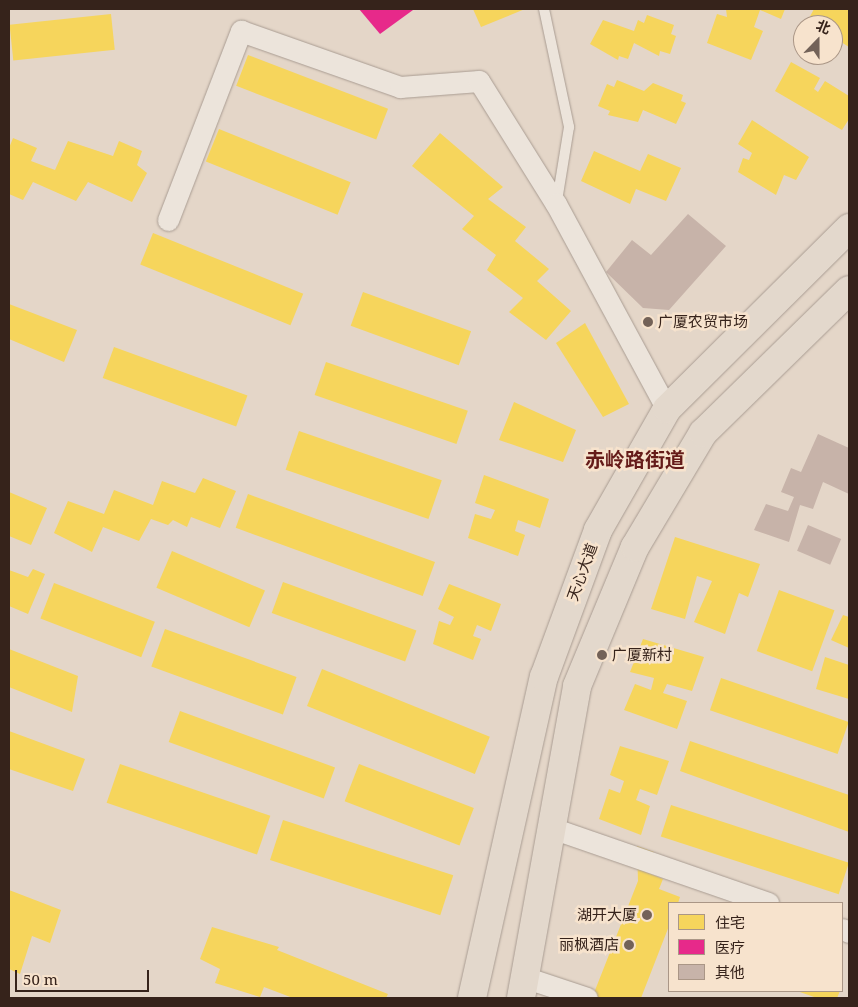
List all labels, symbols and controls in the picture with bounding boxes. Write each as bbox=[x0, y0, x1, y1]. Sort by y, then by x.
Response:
north arrow bbox=[793, 15, 843, 65]
text: 北 bbox=[813, 15, 833, 38]
place label: 广厦农贸市场 bbox=[658, 313, 748, 331]
marker: 广厦农贸市场 bbox=[642, 316, 654, 328]
district label: 赤岭路街道 bbox=[585, 447, 685, 471]
street label: 天心大道 bbox=[563, 541, 601, 603]
place label: 广厦新村 bbox=[612, 646, 672, 664]
marker: 广厦新村 bbox=[596, 649, 608, 661]
legend bbox=[668, 902, 843, 992]
place label: 湖开大厦 bbox=[577, 906, 637, 924]
marker: 湖开大厦 bbox=[641, 909, 653, 921]
text: 住宅 bbox=[715, 912, 745, 932]
place label: 丽枫酒店 bbox=[559, 936, 619, 954]
text: 医疗 bbox=[715, 937, 745, 957]
marker: 丽枫酒店 bbox=[623, 939, 635, 951]
scale bar bbox=[18, 960, 151, 992]
text: 其他 bbox=[715, 962, 745, 982]
text: 50 m bbox=[23, 969, 58, 989]

